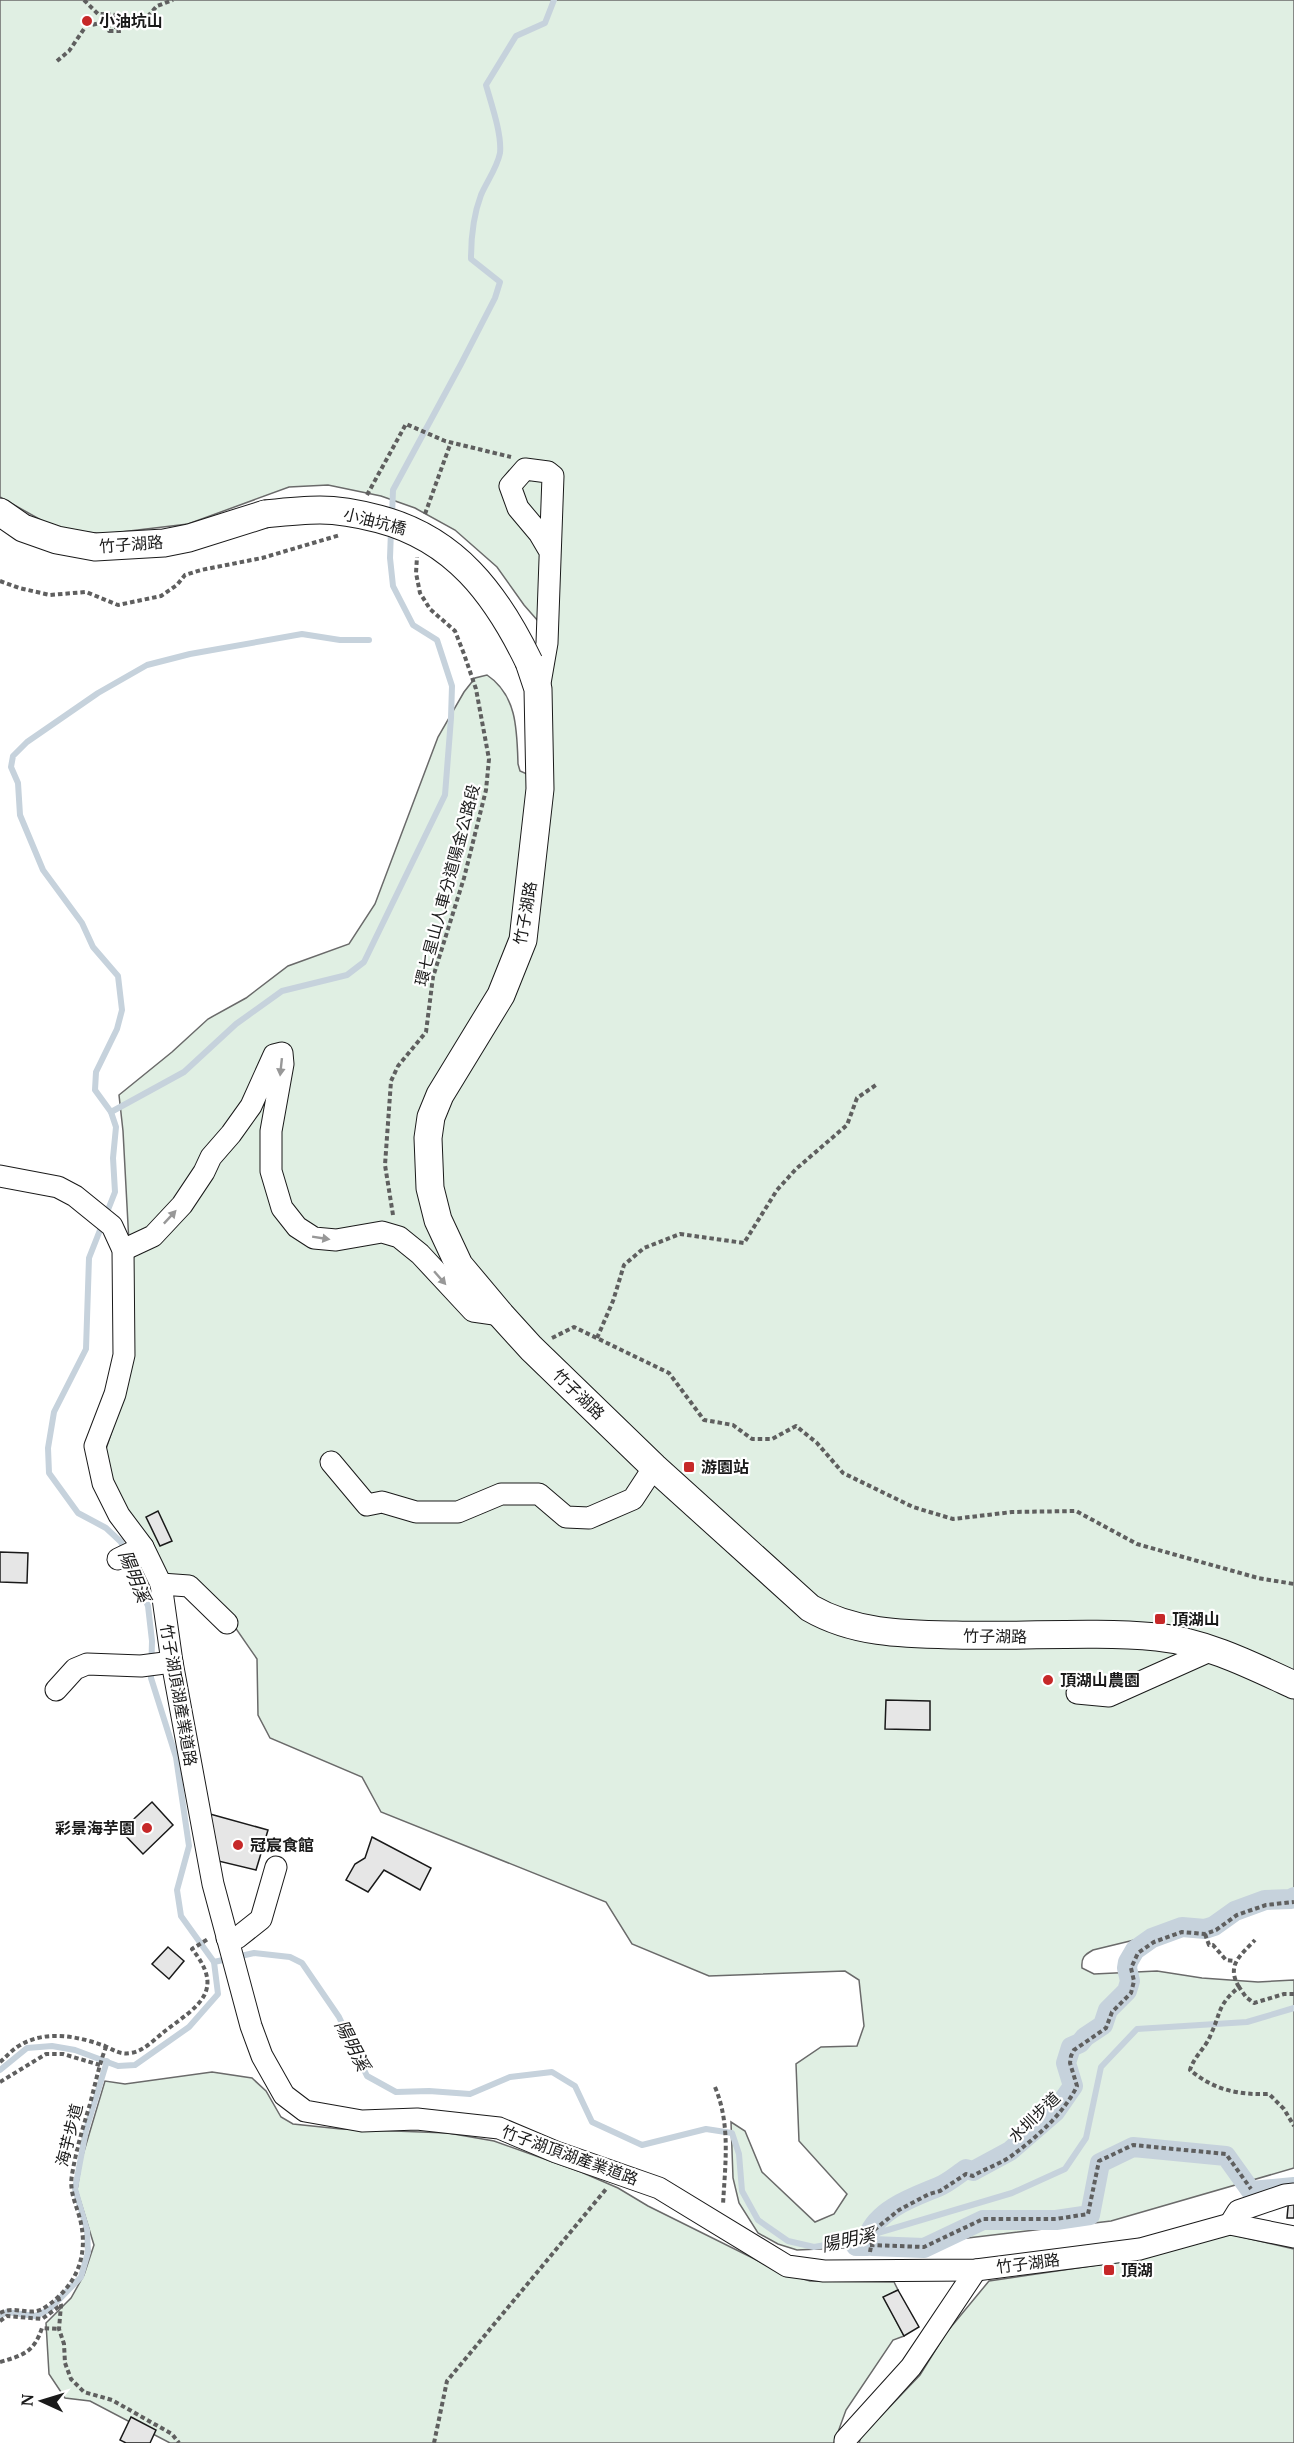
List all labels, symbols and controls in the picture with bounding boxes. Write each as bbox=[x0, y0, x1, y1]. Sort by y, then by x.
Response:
place label: 小油坑山 bbox=[99, 10, 163, 32]
marker: 小油坑山 bbox=[80, 14, 94, 28]
street label: 小油坑橋 bbox=[341, 503, 409, 539]
street label: 竹子湖路 bbox=[98, 531, 164, 557]
street label: 環七星山人車分道陽金公路段 bbox=[409, 782, 485, 988]
street label: 竹子湖路 bbox=[509, 880, 541, 946]
one-way arrow bbox=[276, 1058, 286, 1077]
one-way arrow bbox=[163, 1211, 177, 1225]
one-way arrow bbox=[312, 1234, 331, 1243]
one-way arrow bbox=[434, 1270, 447, 1286]
street label: 竹子湖路 bbox=[548, 1364, 610, 1424]
place label: 游園站 bbox=[701, 1456, 749, 1478]
marker: 游園站 bbox=[682, 1460, 696, 1474]
water label: 陽明溪 bbox=[114, 1546, 157, 1608]
place label: 頂湖山 bbox=[1172, 1608, 1220, 1630]
marker: 頂湖山 bbox=[1153, 1612, 1167, 1626]
street label: 竹子湖頂湖產業道路 bbox=[156, 1622, 202, 1768]
street label: 竹子湖路 bbox=[963, 1624, 1027, 1648]
place label: 頂湖山農園 bbox=[1060, 1669, 1140, 1691]
marker: 頂湖山農園 bbox=[1041, 1673, 1055, 1687]
place label: 彩景海芋園 bbox=[55, 1817, 135, 1839]
marker: 彩景海芋園 bbox=[140, 1821, 154, 1835]
place label: 冠宸食館 bbox=[250, 1834, 314, 1856]
marker: 冠宸食館 bbox=[231, 1838, 245, 1852]
water label: 陽明溪 bbox=[330, 2015, 377, 2077]
street label: 水圳步道 bbox=[1003, 2087, 1065, 2147]
street label: 海芋步道 bbox=[51, 2101, 87, 2169]
street label: 竹子湖頂湖產業道路 bbox=[499, 2120, 641, 2190]
water label: 陽明溪 bbox=[819, 2221, 880, 2256]
street label: 竹子湖路 bbox=[995, 2248, 1061, 2278]
place label: 頂湖 bbox=[1121, 2259, 1153, 2281]
marker: 頂湖 bbox=[1102, 2263, 1116, 2277]
north arrow bbox=[12, 2371, 72, 2431]
text: N bbox=[16, 2393, 38, 2407]

